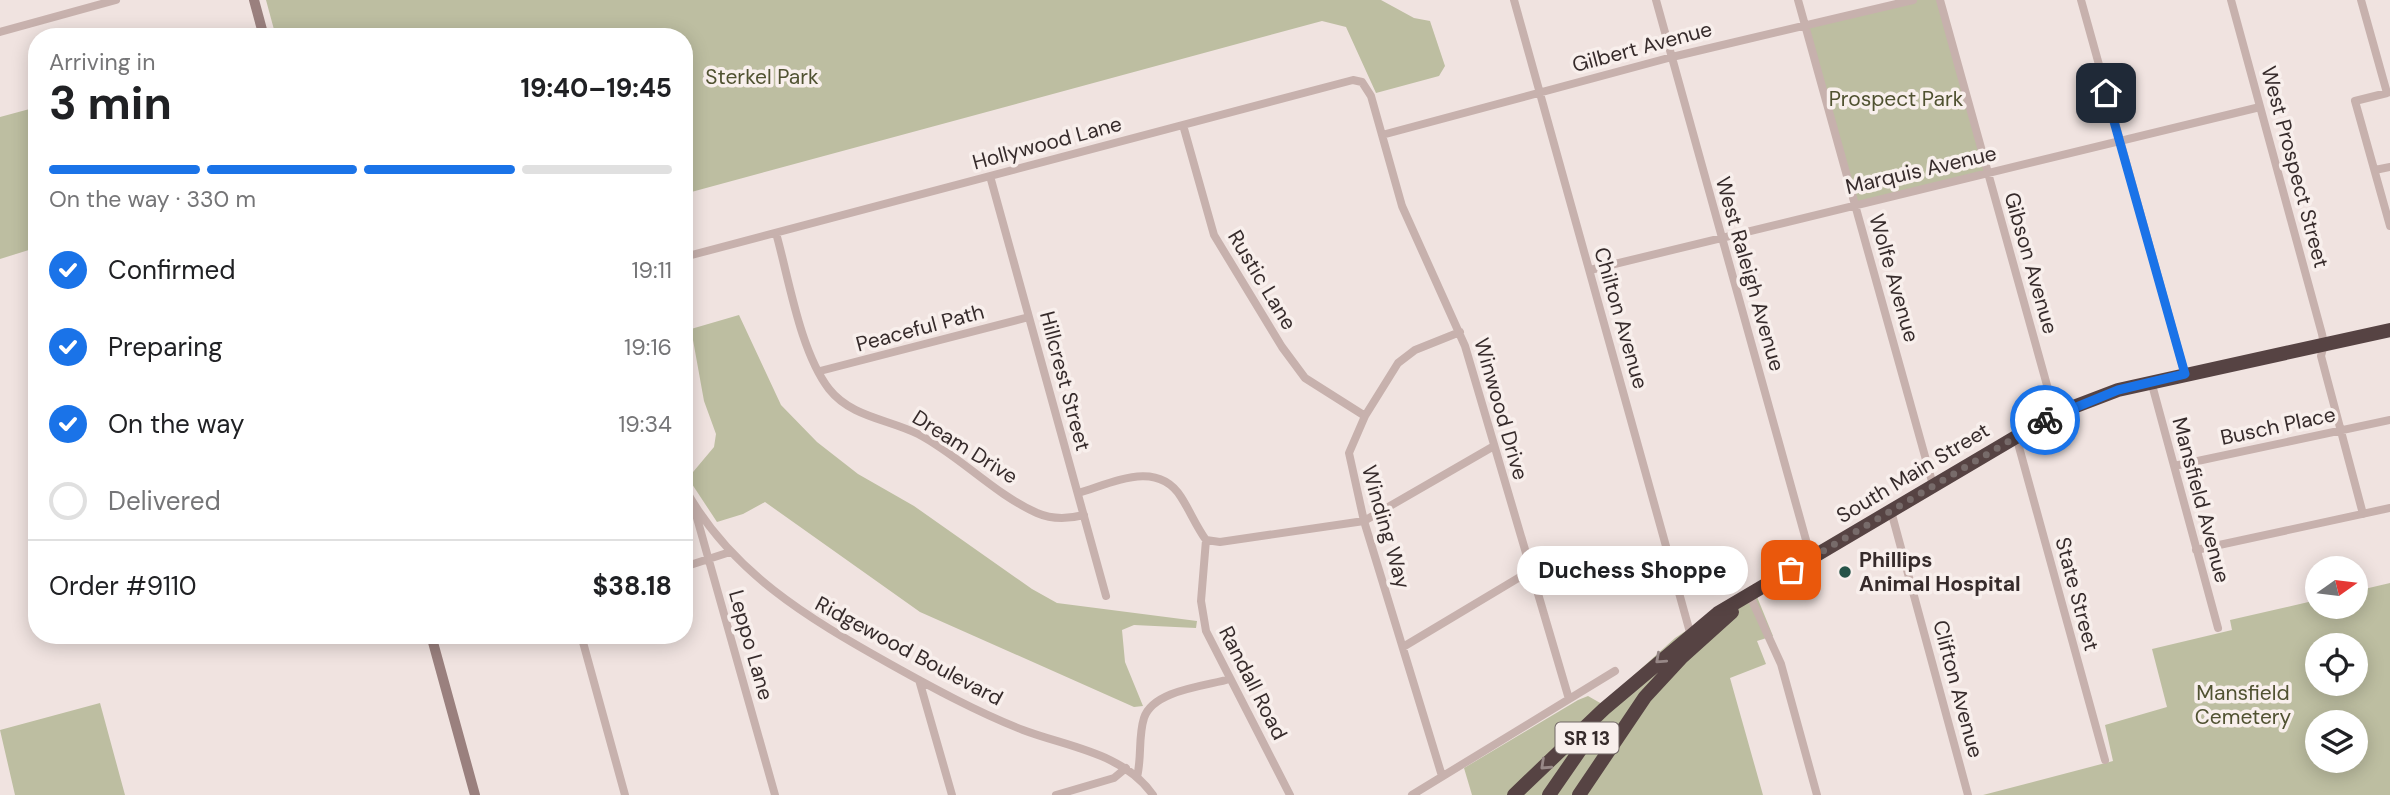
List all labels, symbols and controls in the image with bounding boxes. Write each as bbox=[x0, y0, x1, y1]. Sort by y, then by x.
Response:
street label: Gilbert Avenue bbox=[1569, 15, 1715, 79]
text: Arriving in bbox=[49, 47, 155, 77]
park label: Sterkel Park bbox=[705, 63, 819, 91]
pin bbox=[2076, 63, 2136, 123]
street label: West Prospect Street bbox=[2255, 63, 2335, 271]
text: 19:40–19:45 bbox=[520, 71, 672, 105]
text: 3 min bbox=[49, 73, 172, 133]
icon: home bbox=[2087, 74, 2125, 112]
park label: Prospect Park bbox=[1829, 85, 1964, 113]
street label: Hollywood Lane bbox=[969, 110, 1125, 176]
street label: Marquis Avenue bbox=[1843, 139, 1999, 201]
street label: West Raleigh Avenue bbox=[1709, 173, 1791, 375]
text: On the way · 330 m bbox=[49, 184, 256, 214]
street label: Gibson Avenue bbox=[1997, 189, 2065, 337]
street label: Wolfe Avenue bbox=[1862, 211, 1926, 345]
street label: Rustic Lane bbox=[1221, 225, 1303, 335]
street label: Chilton Avenue bbox=[1587, 244, 1655, 392]
icon: check bbox=[49, 251, 87, 289]
text: Confirmed bbox=[108, 253, 235, 287]
text: 19:11 bbox=[631, 255, 672, 285]
street label: Peaceful Path bbox=[853, 297, 987, 359]
street label: Hillcrest Street bbox=[1033, 308, 1097, 454]
icon: check bbox=[49, 328, 87, 366]
text: Preparing bbox=[108, 330, 223, 364]
text: 19:16 bbox=[624, 332, 672, 362]
street label: Winwood Drive bbox=[1467, 335, 1535, 483]
courier bbox=[2010, 385, 2080, 455]
street label: Busch Place bbox=[2218, 400, 2338, 452]
icon: bike bbox=[2026, 401, 2064, 439]
street label: Dream Drive bbox=[907, 404, 1023, 490]
icon: check bbox=[49, 405, 87, 443]
text: On the way bbox=[108, 407, 244, 441]
text: 19:34 bbox=[618, 409, 672, 439]
street label: Mansfield Avenue bbox=[2165, 414, 2237, 586]
street label: South Main Street bbox=[1831, 416, 1995, 530]
street label: Winding Way bbox=[1355, 462, 1417, 592]
text: Delivered bbox=[108, 484, 221, 518]
street label: State Street bbox=[2048, 534, 2106, 654]
pin bbox=[1761, 540, 1821, 600]
callout: Duchess Shoppe bbox=[1518, 546, 1749, 594]
place label: Phillips Animal Hospital bbox=[1859, 546, 2021, 598]
icon: bag bbox=[1772, 551, 1810, 589]
text: Duchess Shoppe bbox=[1538, 555, 1727, 585]
north arrow bbox=[2305, 556, 2368, 620]
map controls bbox=[2305, 556, 2368, 773]
marker: Phillips Animal Hospital bbox=[1837, 564, 1853, 580]
text: Order #9110 bbox=[49, 569, 197, 603]
text: $38.18 bbox=[593, 569, 672, 603]
street label: Leppo Lane bbox=[722, 587, 780, 703]
street label: Ridgewood Boulevard bbox=[810, 590, 1008, 712]
street label: Clifton Avenue bbox=[1926, 617, 1990, 761]
street label: Randall Road bbox=[1212, 621, 1294, 745]
button: locate bbox=[2305, 633, 2368, 696]
one-way arrow bbox=[1655, 651, 1668, 663]
park label: Mansfield Cemetery bbox=[2195, 679, 2292, 731]
button: layers bbox=[2305, 710, 2368, 773]
road number: SR 13 bbox=[1556, 722, 1618, 754]
one-way arrow bbox=[1540, 757, 1553, 770]

